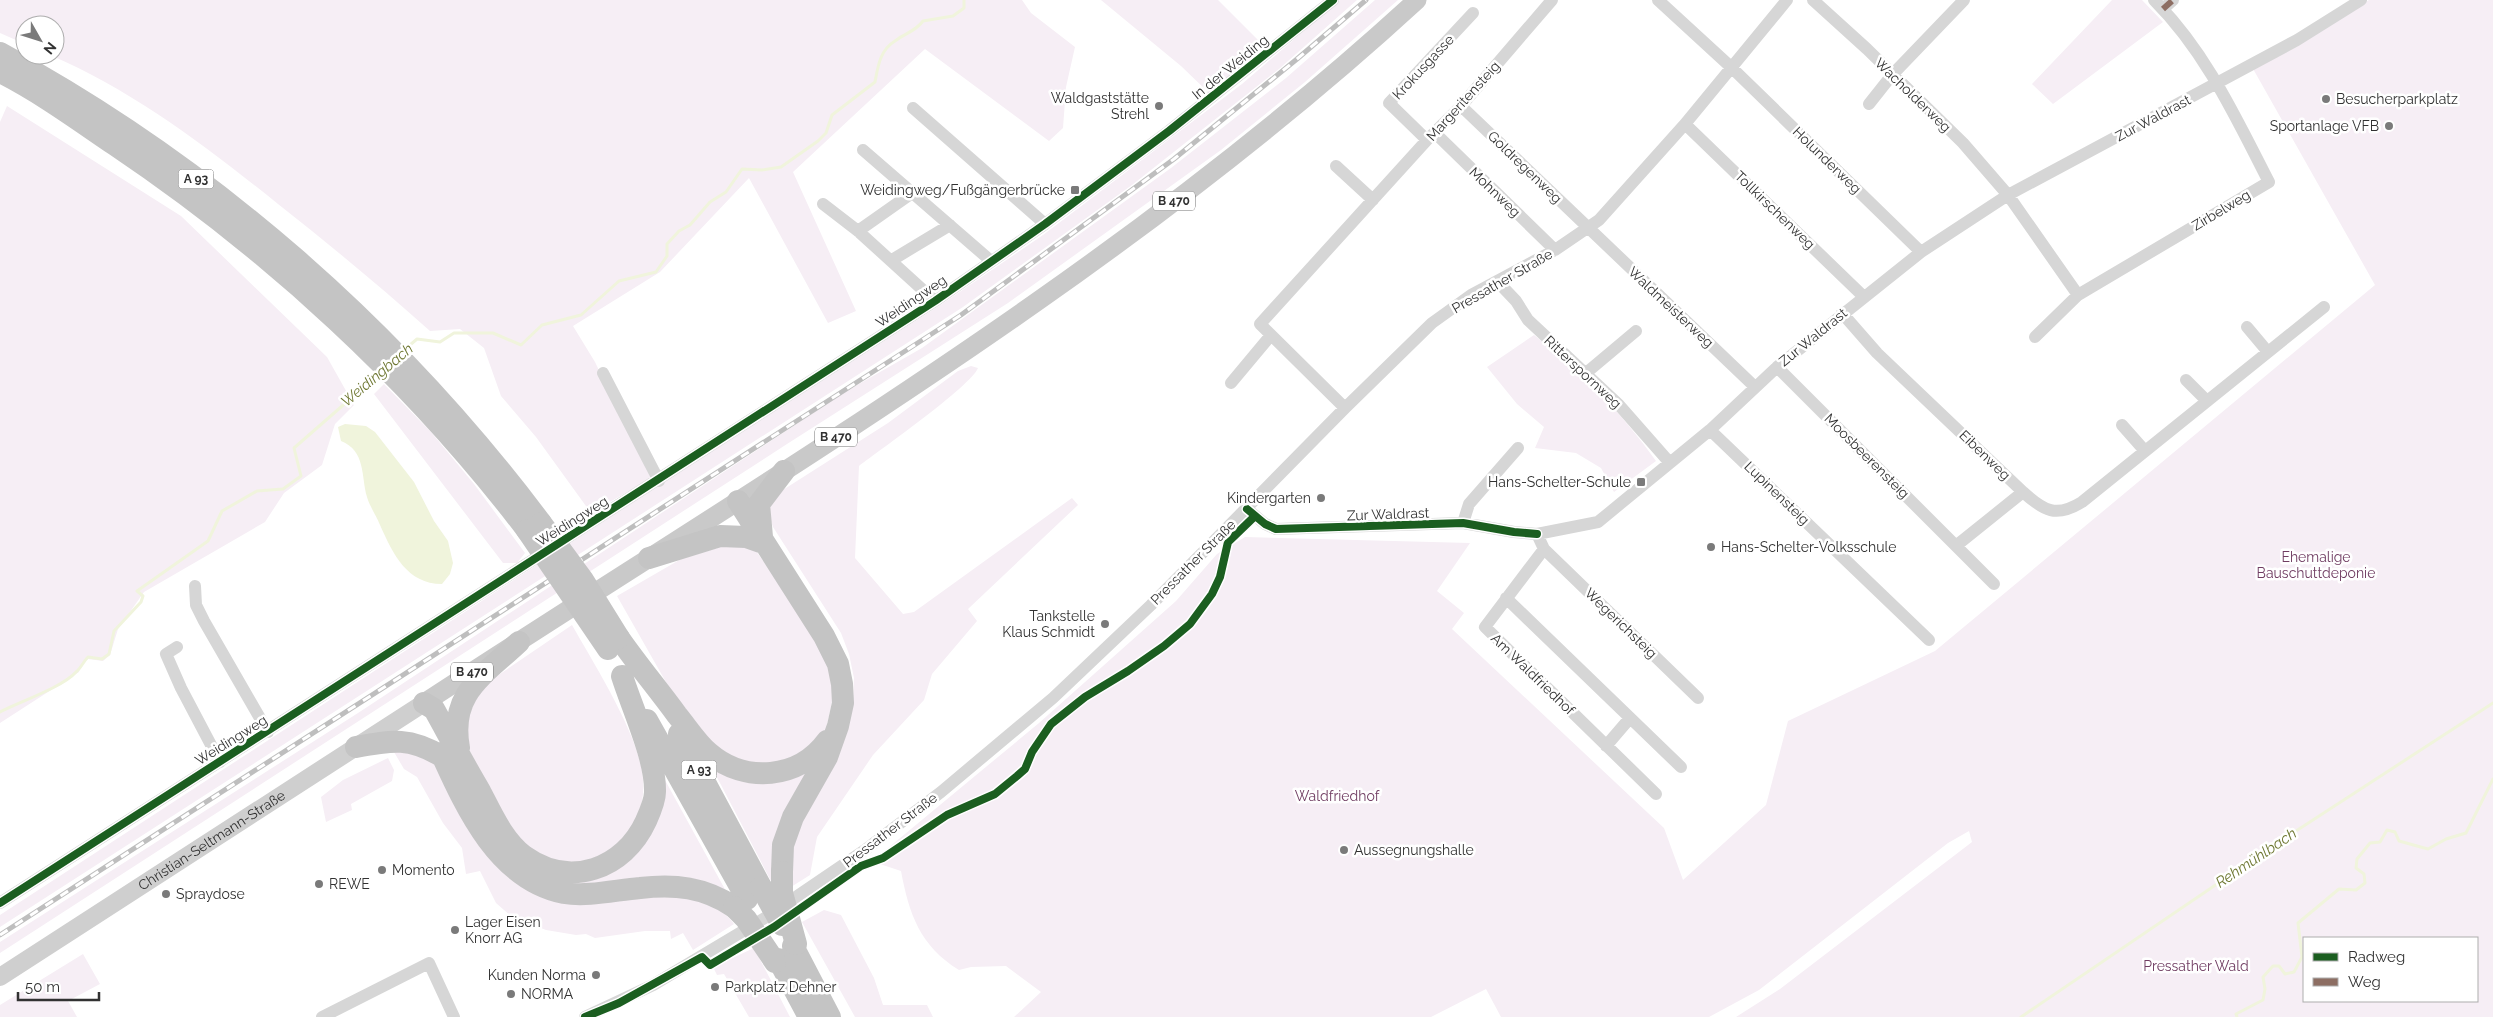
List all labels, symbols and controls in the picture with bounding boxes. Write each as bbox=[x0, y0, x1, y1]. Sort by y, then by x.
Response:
north arrow bbox=[15, 15, 65, 65]
street label: In der Weiding bbox=[1189, 31, 1271, 103]
street label: Krokusgasse bbox=[1389, 31, 1457, 103]
text: N bbox=[41, 39, 60, 57]
street label: Wacholderweg bbox=[1872, 55, 1954, 135]
street label: Margeritensteig bbox=[1423, 58, 1503, 144]
place label: Waldgaststätte Strehl bbox=[1051, 90, 1149, 122]
street label: Zur Waldrast bbox=[2113, 91, 2194, 144]
place label: Besucherparkplatz bbox=[2336, 91, 2458, 107]
marker: Besucherparkplatz bbox=[2320, 93, 2332, 105]
marker: Waldgaststätte Strehl bbox=[1153, 100, 1165, 112]
place label: Sportanlage VFB bbox=[2270, 118, 2379, 134]
marker: Sportanlage VFB bbox=[2383, 120, 2395, 132]
street label: Holunderweg bbox=[1790, 123, 1864, 197]
street label: Goldregenweg bbox=[1485, 128, 1565, 206]
street label: Mohnweg bbox=[1466, 164, 1524, 220]
street label: Tollkirschenweg bbox=[1732, 168, 1818, 252]
road number: A 93 bbox=[178, 170, 214, 188]
place label: Weidingweg/Fußgängerbrücke bbox=[860, 182, 1065, 198]
marker: Weidingweg/Fußgängerbrücke bbox=[1069, 184, 1081, 196]
street label: Zirbelweg bbox=[2189, 186, 2253, 234]
road number: B 470 bbox=[1153, 192, 1195, 210]
street label: Pressather Straße bbox=[1449, 246, 1555, 316]
street label: Waldmeisterweg bbox=[1625, 263, 1717, 351]
street label: Weidingweg bbox=[873, 272, 949, 330]
street label: Zur Waldrast bbox=[1776, 305, 1850, 369]
street label: Ritterspornweg bbox=[1541, 332, 1625, 412]
water label: Weidingbach bbox=[337, 340, 417, 410]
street label: Moosbeerensteig bbox=[1821, 410, 1913, 502]
street label: Eibenweg bbox=[1956, 427, 2014, 483]
road number: B 470 bbox=[815, 428, 857, 447]
street label: Lupinensteig bbox=[1741, 458, 1813, 528]
place label: Hans-Schelter-Schule bbox=[1488, 474, 1631, 490]
marker: Hans-Schelter-Schule bbox=[1635, 476, 1647, 488]
place label: Kindergarten bbox=[1227, 490, 1311, 506]
marker: Kindergarten bbox=[1315, 492, 1327, 504]
street label: Weidingweg bbox=[533, 493, 611, 549]
street label: Zur Waldrast bbox=[1346, 505, 1430, 523]
street label: Pressather Straße bbox=[1147, 516, 1239, 608]
place label: Hans-Schelter-Volksschule bbox=[1721, 539, 1897, 555]
marker: Hans-Schelter-Volksschule bbox=[1705, 541, 1717, 553]
park label: Ehemalige Bauschuttdeponie bbox=[2257, 549, 2375, 581]
street label: Wegerichsteig bbox=[1582, 585, 1660, 661]
place label: Tankstelle Klaus Schmidt bbox=[1002, 608, 1095, 640]
marker: Tankstelle Klaus Schmidt bbox=[1099, 618, 1111, 630]
street label: Am Waldfriedhof bbox=[1488, 630, 1579, 719]
road number: B 470 bbox=[451, 662, 493, 682]
street label: Weidingweg bbox=[192, 712, 270, 768]
road number: A 93 bbox=[682, 760, 716, 780]
street label: Christian-Seltmann-Straße bbox=[135, 787, 288, 894]
park label: Waldfriedhof bbox=[1295, 788, 1381, 804]
street label: Pressather Straße bbox=[840, 789, 940, 871]
water label: Rehmühlbach bbox=[2212, 824, 2300, 892]
place label: Aussegnungshalle bbox=[1354, 842, 1474, 858]
marker: Aussegnungshalle bbox=[1338, 844, 1350, 856]
place label: Momento bbox=[392, 862, 455, 878]
marker: Momento bbox=[376, 864, 388, 876]
place label: REWE bbox=[329, 876, 370, 892]
marker: REWE bbox=[313, 878, 325, 890]
place label: Spraydose bbox=[176, 886, 245, 902]
marker: Spraydose bbox=[160, 888, 172, 900]
place label: Lager Eisen Knorr AG bbox=[465, 914, 541, 946]
marker: Lager Eisen Knorr AG bbox=[449, 924, 461, 936]
legend bbox=[2303, 937, 2478, 1002]
text: Radweg bbox=[2348, 948, 2405, 966]
park label: Pressather Wald bbox=[2143, 958, 2249, 974]
place label: Kunden Norma bbox=[488, 967, 586, 983]
marker: Kunden Norma bbox=[590, 969, 602, 981]
scale bar bbox=[18, 970, 99, 1002]
text: Weg bbox=[2348, 973, 2381, 991]
text: 50 m bbox=[25, 978, 60, 996]
place label: Parkplatz Dehner bbox=[725, 979, 837, 995]
marker: Parkplatz Dehner bbox=[709, 981, 721, 993]
place label: NORMA bbox=[521, 986, 574, 1002]
marker: NORMA bbox=[505, 988, 517, 1000]

